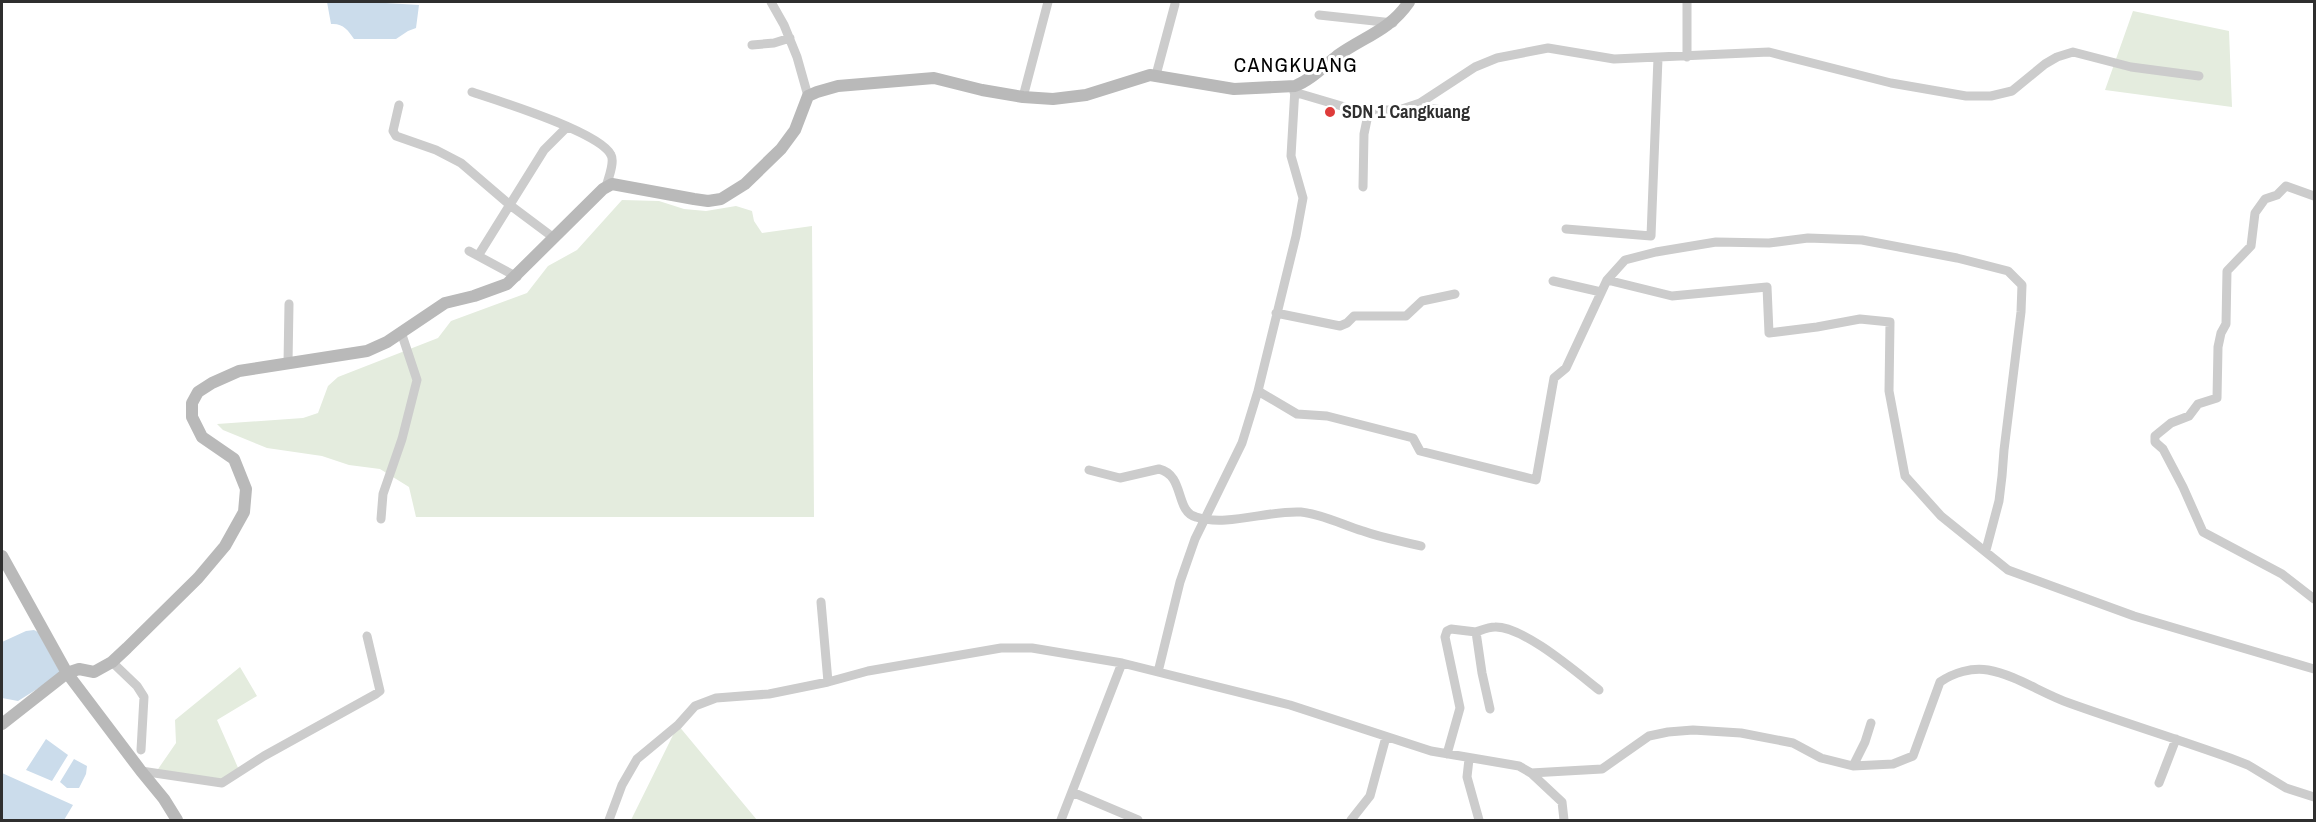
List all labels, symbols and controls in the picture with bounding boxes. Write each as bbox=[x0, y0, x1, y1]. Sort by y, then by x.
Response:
district label: CANGKUANG bbox=[1234, 50, 1358, 79]
place label: SDN 1 Cangkuang bbox=[1342, 99, 1470, 124]
marker: SDN 1 Cangkuang bbox=[1323, 105, 1337, 119]

